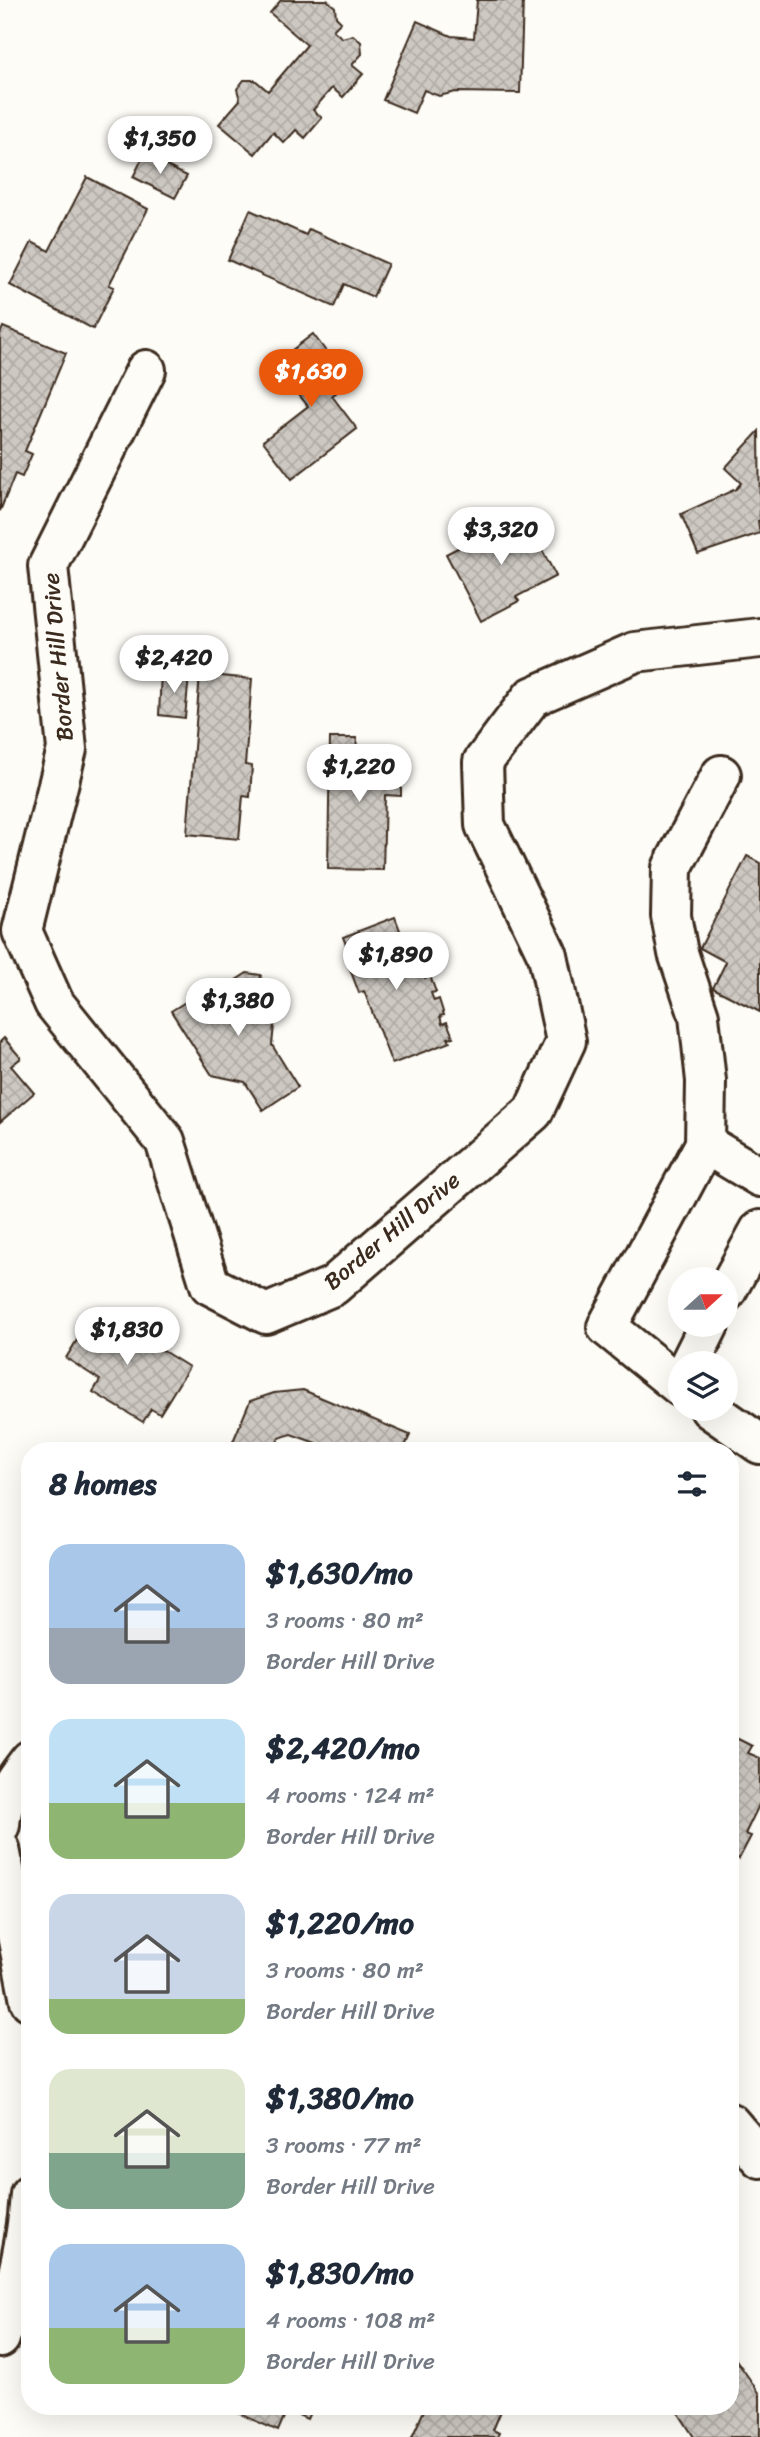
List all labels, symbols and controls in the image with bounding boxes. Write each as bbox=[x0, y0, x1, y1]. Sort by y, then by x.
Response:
pin: $1,350 bbox=[103, 116, 217, 176]
text: $1,350 bbox=[124, 118, 196, 159]
pin: $1,630 bbox=[254, 350, 368, 409]
text: $1,630 bbox=[275, 351, 347, 392]
pin: $3,320 bbox=[444, 508, 558, 567]
text: $3,320 bbox=[464, 509, 538, 550]
street label: Border Hill Drive bbox=[30, 571, 86, 743]
pin: $2,420 bbox=[117, 636, 231, 695]
text: $2,420 bbox=[135, 637, 213, 678]
pin: $1,220 bbox=[302, 744, 416, 804]
text: $1,220 bbox=[323, 746, 395, 787]
pin: $1,890 bbox=[339, 932, 453, 992]
text: $1,890 bbox=[359, 934, 433, 975]
pin: $1,380 bbox=[181, 978, 295, 1038]
text: $1,380 bbox=[202, 980, 274, 1021]
street label: Border Hill Drive bbox=[314, 1161, 470, 1301]
north arrow bbox=[668, 1267, 738, 1337]
map controls bbox=[668, 1267, 738, 1421]
pin: $1,830 bbox=[70, 1308, 184, 1367]
text: $1,830 bbox=[91, 1309, 163, 1350]
button: layers bbox=[668, 1351, 738, 1421]
text: 8 homes bbox=[49, 1457, 157, 1511]
icon: filters bbox=[673, 1465, 711, 1503]
text: $1,630/mo bbox=[266, 1546, 413, 1600]
icon: home bbox=[105, 1572, 189, 1656]
text: 3 rooms · 80 m² bbox=[266, 1600, 424, 1641]
text: Border Hill Drive bbox=[266, 1641, 435, 1682]
text: $2,420/mo bbox=[266, 1721, 420, 1775]
icon: home bbox=[105, 1747, 189, 1831]
text: 4 rooms · 124 m² bbox=[266, 1775, 435, 1816]
text: Border Hill Drive bbox=[266, 1816, 435, 1857]
text: $1,220/mo bbox=[266, 1896, 414, 1950]
icon: home bbox=[105, 1922, 189, 2006]
text: 3 rooms · 80 m² bbox=[266, 1950, 424, 1991]
text: Border Hill Drive bbox=[266, 1991, 435, 2032]
text: $1,380/mo bbox=[266, 2071, 414, 2125]
icon: home bbox=[105, 2097, 189, 2181]
text: 3 rooms · 77 m² bbox=[266, 2125, 422, 2166]
text: Border Hill Drive bbox=[266, 2166, 435, 2207]
text: $1,830/mo bbox=[266, 2246, 414, 2300]
icon: home bbox=[105, 2272, 189, 2356]
text: 4 rooms · 108 m² bbox=[266, 2300, 435, 2341]
text: Border Hill Drive bbox=[266, 2341, 435, 2382]

